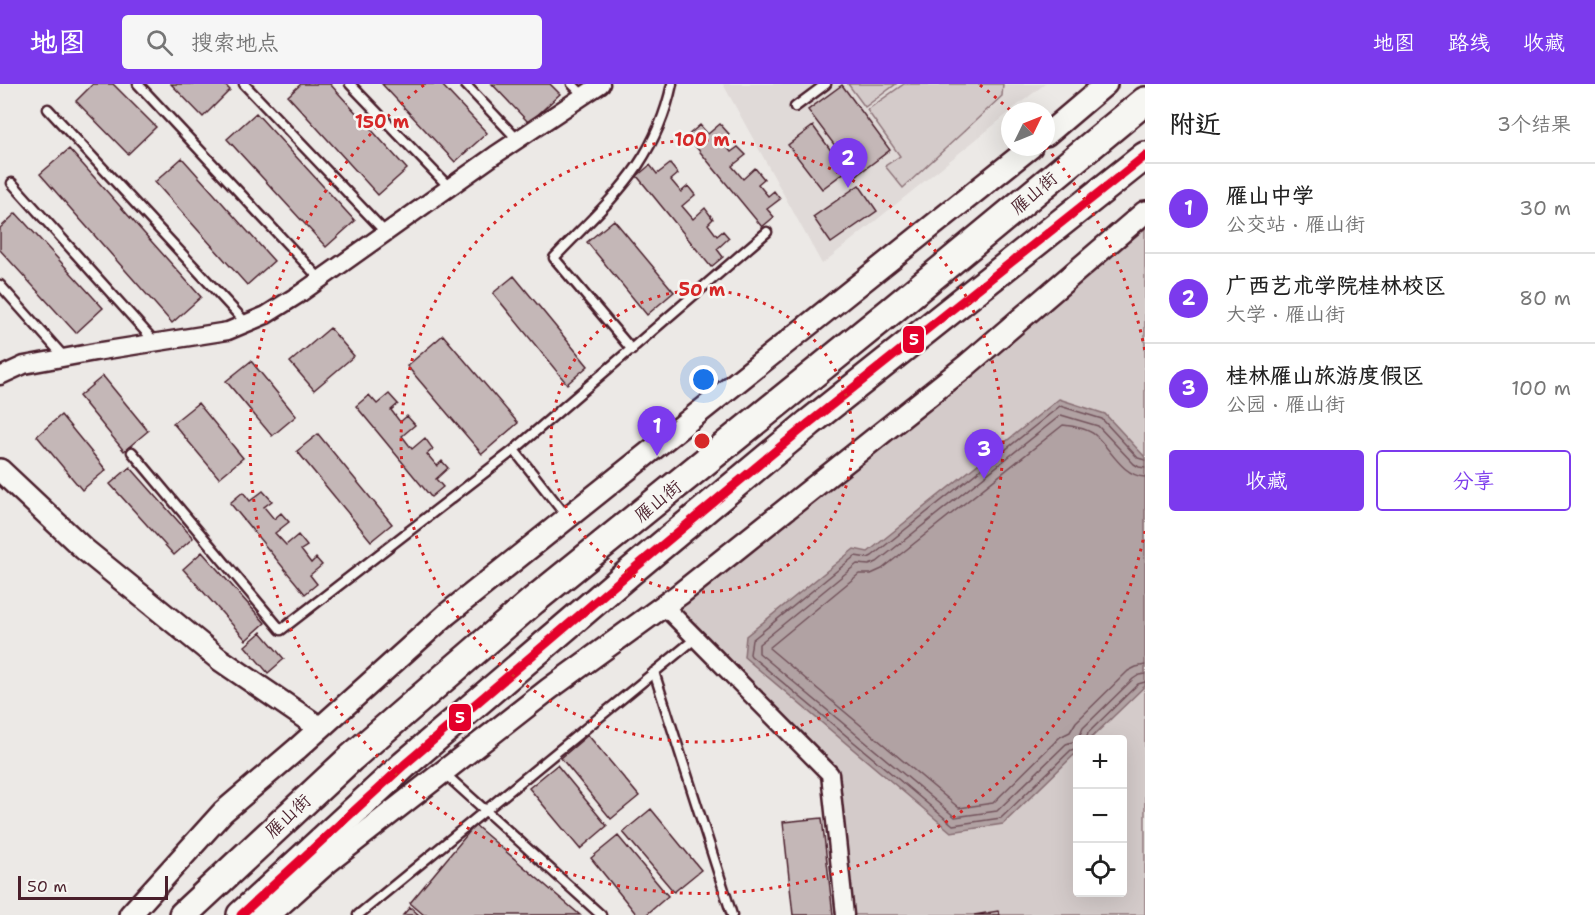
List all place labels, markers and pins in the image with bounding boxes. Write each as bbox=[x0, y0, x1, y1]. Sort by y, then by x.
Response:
pin: 2 bbox=[828, 138, 868, 188]
pin: 1 bbox=[638, 406, 676, 456]
pin: 3 bbox=[964, 430, 1004, 479]
centre of rings bbox=[692, 431, 712, 451]

